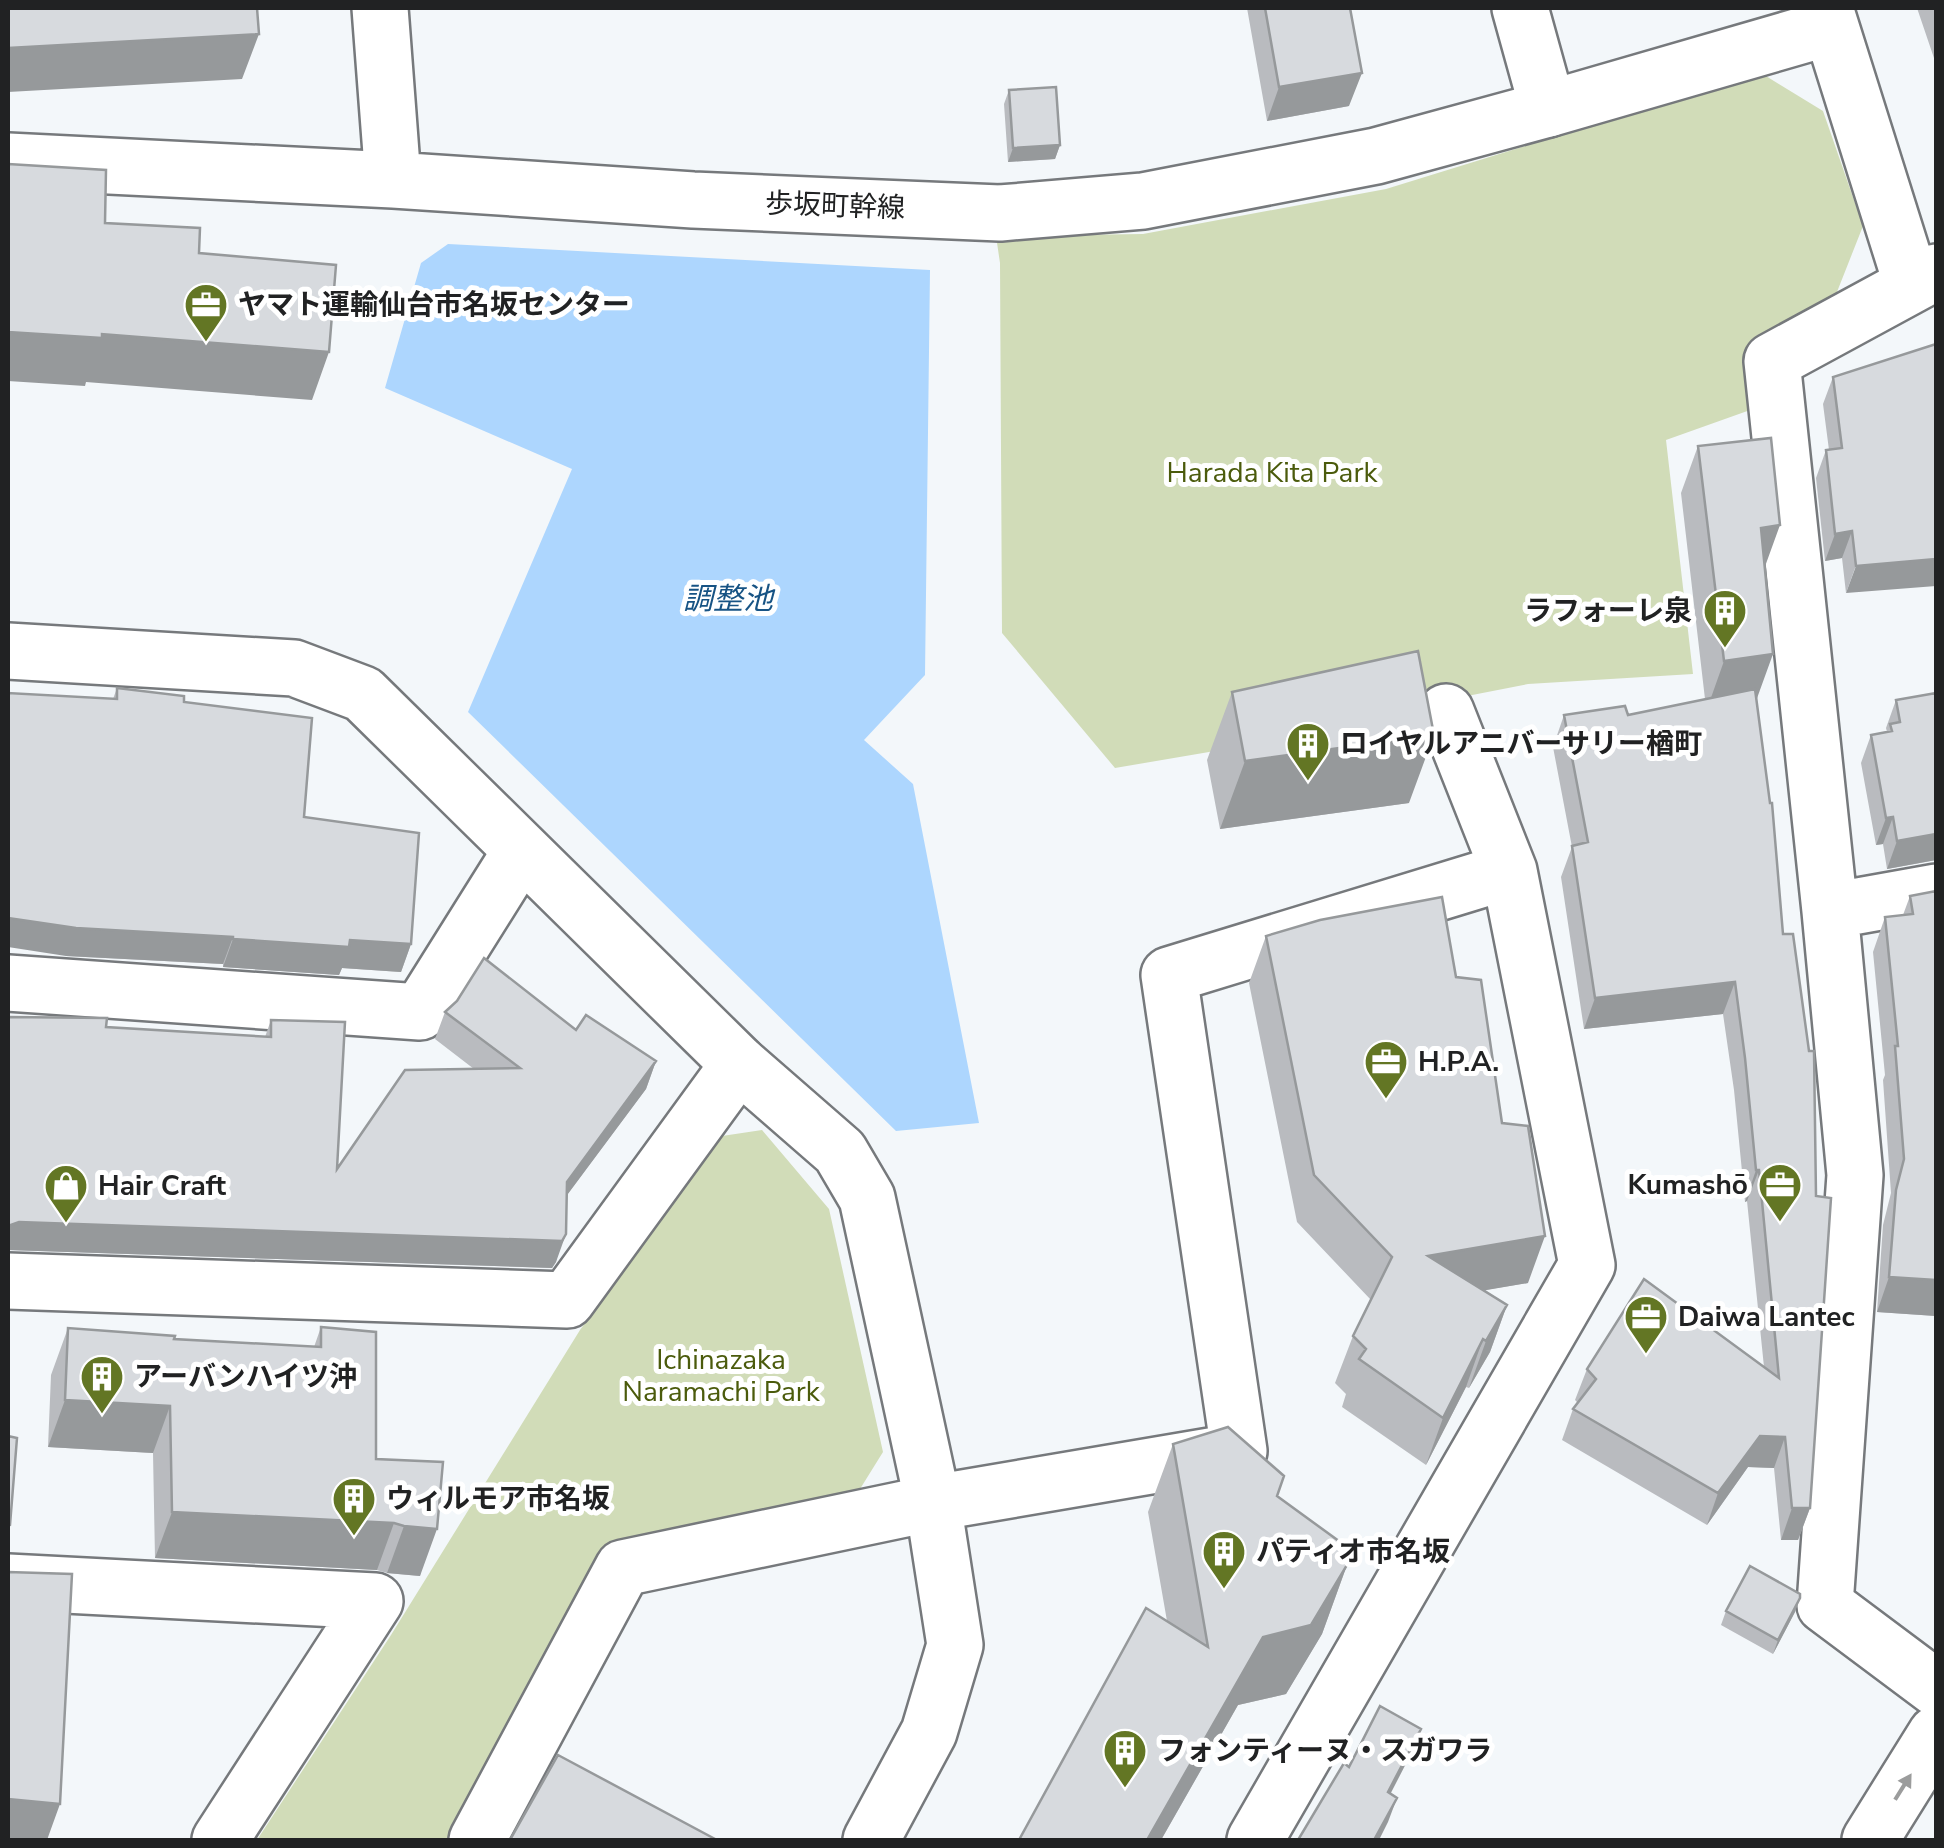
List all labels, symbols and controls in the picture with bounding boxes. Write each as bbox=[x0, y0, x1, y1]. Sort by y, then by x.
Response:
street label: 歩坂町幹線 bbox=[764, 185, 906, 227]
office icon: ヤマト運輸仙台市名坂センター bbox=[183, 282, 229, 343]
place label: ヤマト運輸仙台市名坂センター bbox=[238, 286, 630, 324]
park label: Harada Kita Park bbox=[1167, 454, 1378, 492]
water label: 調整池 bbox=[683, 579, 776, 620]
building icon: ラフォーレ泉 bbox=[1702, 588, 1748, 649]
place label: ラフォーレ泉 bbox=[1524, 592, 1692, 630]
building icon: ロイヤルアニバーサリー楢町 bbox=[1285, 721, 1331, 782]
place label: ロイヤルアニバーサリー楢町 bbox=[1340, 725, 1702, 763]
office icon: H.P.A. bbox=[1363, 1039, 1409, 1100]
place label: H.P.A. bbox=[1418, 1043, 1499, 1081]
office icon: Kumashō bbox=[1757, 1162, 1803, 1223]
shop icon: Hair Craft bbox=[43, 1163, 89, 1224]
place label: Kumashō bbox=[1627, 1166, 1748, 1204]
place label: Hair Craft bbox=[98, 1167, 226, 1205]
office icon: Daiwa Lantec bbox=[1623, 1294, 1669, 1355]
place label: Daiwa Lantec bbox=[1678, 1298, 1855, 1336]
park label: Ichinazaka Naramachi Park bbox=[622, 1341, 821, 1411]
building icon: アーバンハイツ沖 bbox=[79, 1354, 125, 1415]
place label: アーバンハイツ沖 bbox=[134, 1358, 357, 1396]
building icon: ウィルモア市名坂 bbox=[331, 1476, 377, 1537]
place label: ウィルモア市名坂 bbox=[386, 1480, 610, 1518]
building icon: パティオ市名坂 bbox=[1201, 1529, 1247, 1590]
place label: パティオ市名坂 bbox=[1256, 1533, 1450, 1571]
building icon: フォンティーヌ・スガワラ bbox=[1102, 1728, 1148, 1789]
place label: フォンティーヌ・スガワラ bbox=[1158, 1732, 1492, 1770]
one-way arrow bbox=[1894, 1774, 1912, 1801]

